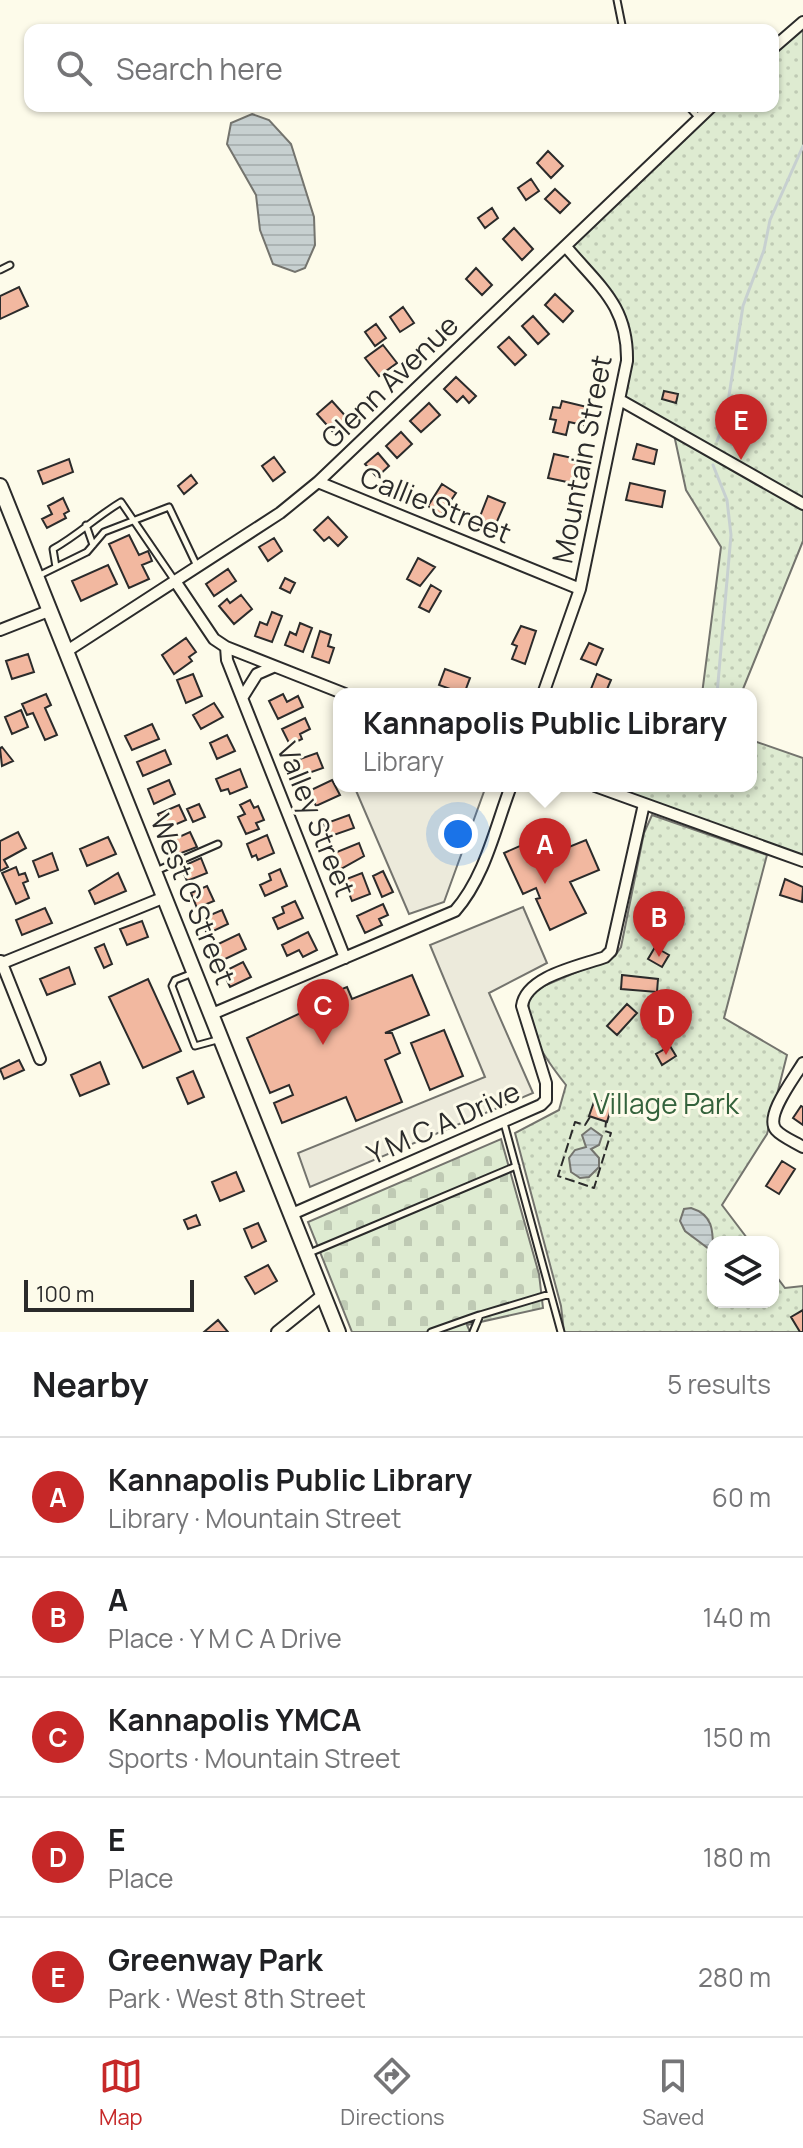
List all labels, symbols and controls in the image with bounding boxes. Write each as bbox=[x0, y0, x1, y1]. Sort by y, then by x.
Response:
search box bbox=[24, 24, 779, 112]
icon: search bbox=[52, 46, 96, 90]
text: Search here bbox=[116, 48, 283, 89]
street label: Glenn Avenue bbox=[312, 306, 466, 456]
street label: Mountain Street bbox=[542, 352, 620, 566]
pin: E bbox=[715, 394, 767, 460]
street label: Callie Street bbox=[355, 457, 517, 551]
popup bbox=[333, 688, 757, 792]
text: Kannapolis Public Library bbox=[363, 702, 727, 743]
street label: Valley Street bbox=[269, 736, 365, 902]
text: Library bbox=[363, 743, 444, 779]
street label: West C Street bbox=[143, 808, 245, 990]
your location bbox=[438, 814, 478, 854]
pin: A bbox=[519, 818, 571, 884]
pin: B bbox=[633, 891, 685, 957]
pin: C bbox=[297, 979, 349, 1045]
pin: D bbox=[640, 989, 692, 1055]
street label: Y M C A Drive bbox=[361, 1071, 525, 1173]
park label: Village Park bbox=[593, 1084, 740, 1122]
map controls bbox=[707, 1236, 779, 1308]
button: layers bbox=[707, 1236, 779, 1308]
scale bar bbox=[24, 1276, 194, 1312]
text: 100 m bbox=[36, 1279, 94, 1309]
text: Nearby bbox=[32, 1361, 148, 1407]
text: 5 results bbox=[667, 1366, 771, 1402]
text: Kannapolis Public Library bbox=[108, 1459, 472, 1500]
text: A bbox=[49, 1479, 67, 1515]
text: 60 m bbox=[712, 1479, 771, 1515]
text: Library · Mountain Street bbox=[108, 1500, 401, 1536]
text: A bbox=[108, 1579, 128, 1620]
text: B bbox=[50, 1599, 66, 1635]
text: 140 m bbox=[702, 1599, 771, 1635]
text: Place · Y M C A Drive bbox=[108, 1620, 342, 1656]
text: Kannapolis YMCA bbox=[108, 1699, 361, 1740]
text: C bbox=[48, 1719, 68, 1755]
text: 150 m bbox=[703, 1719, 771, 1755]
text: Sports · Mountain Street bbox=[108, 1740, 401, 1776]
text: E bbox=[108, 1819, 126, 1860]
text: D bbox=[49, 1839, 67, 1875]
text: 180 m bbox=[703, 1839, 771, 1875]
text: Place bbox=[108, 1860, 173, 1896]
text: Greenway Park bbox=[108, 1939, 323, 1980]
text: E bbox=[50, 1959, 66, 1995]
text: 280 m bbox=[698, 1959, 771, 1995]
text: Park · West 8th Street bbox=[108, 1980, 366, 2016]
tab: Map bbox=[99, 2054, 143, 2132]
tab: Directions bbox=[340, 2054, 445, 2132]
tab: Saved bbox=[642, 2054, 704, 2132]

